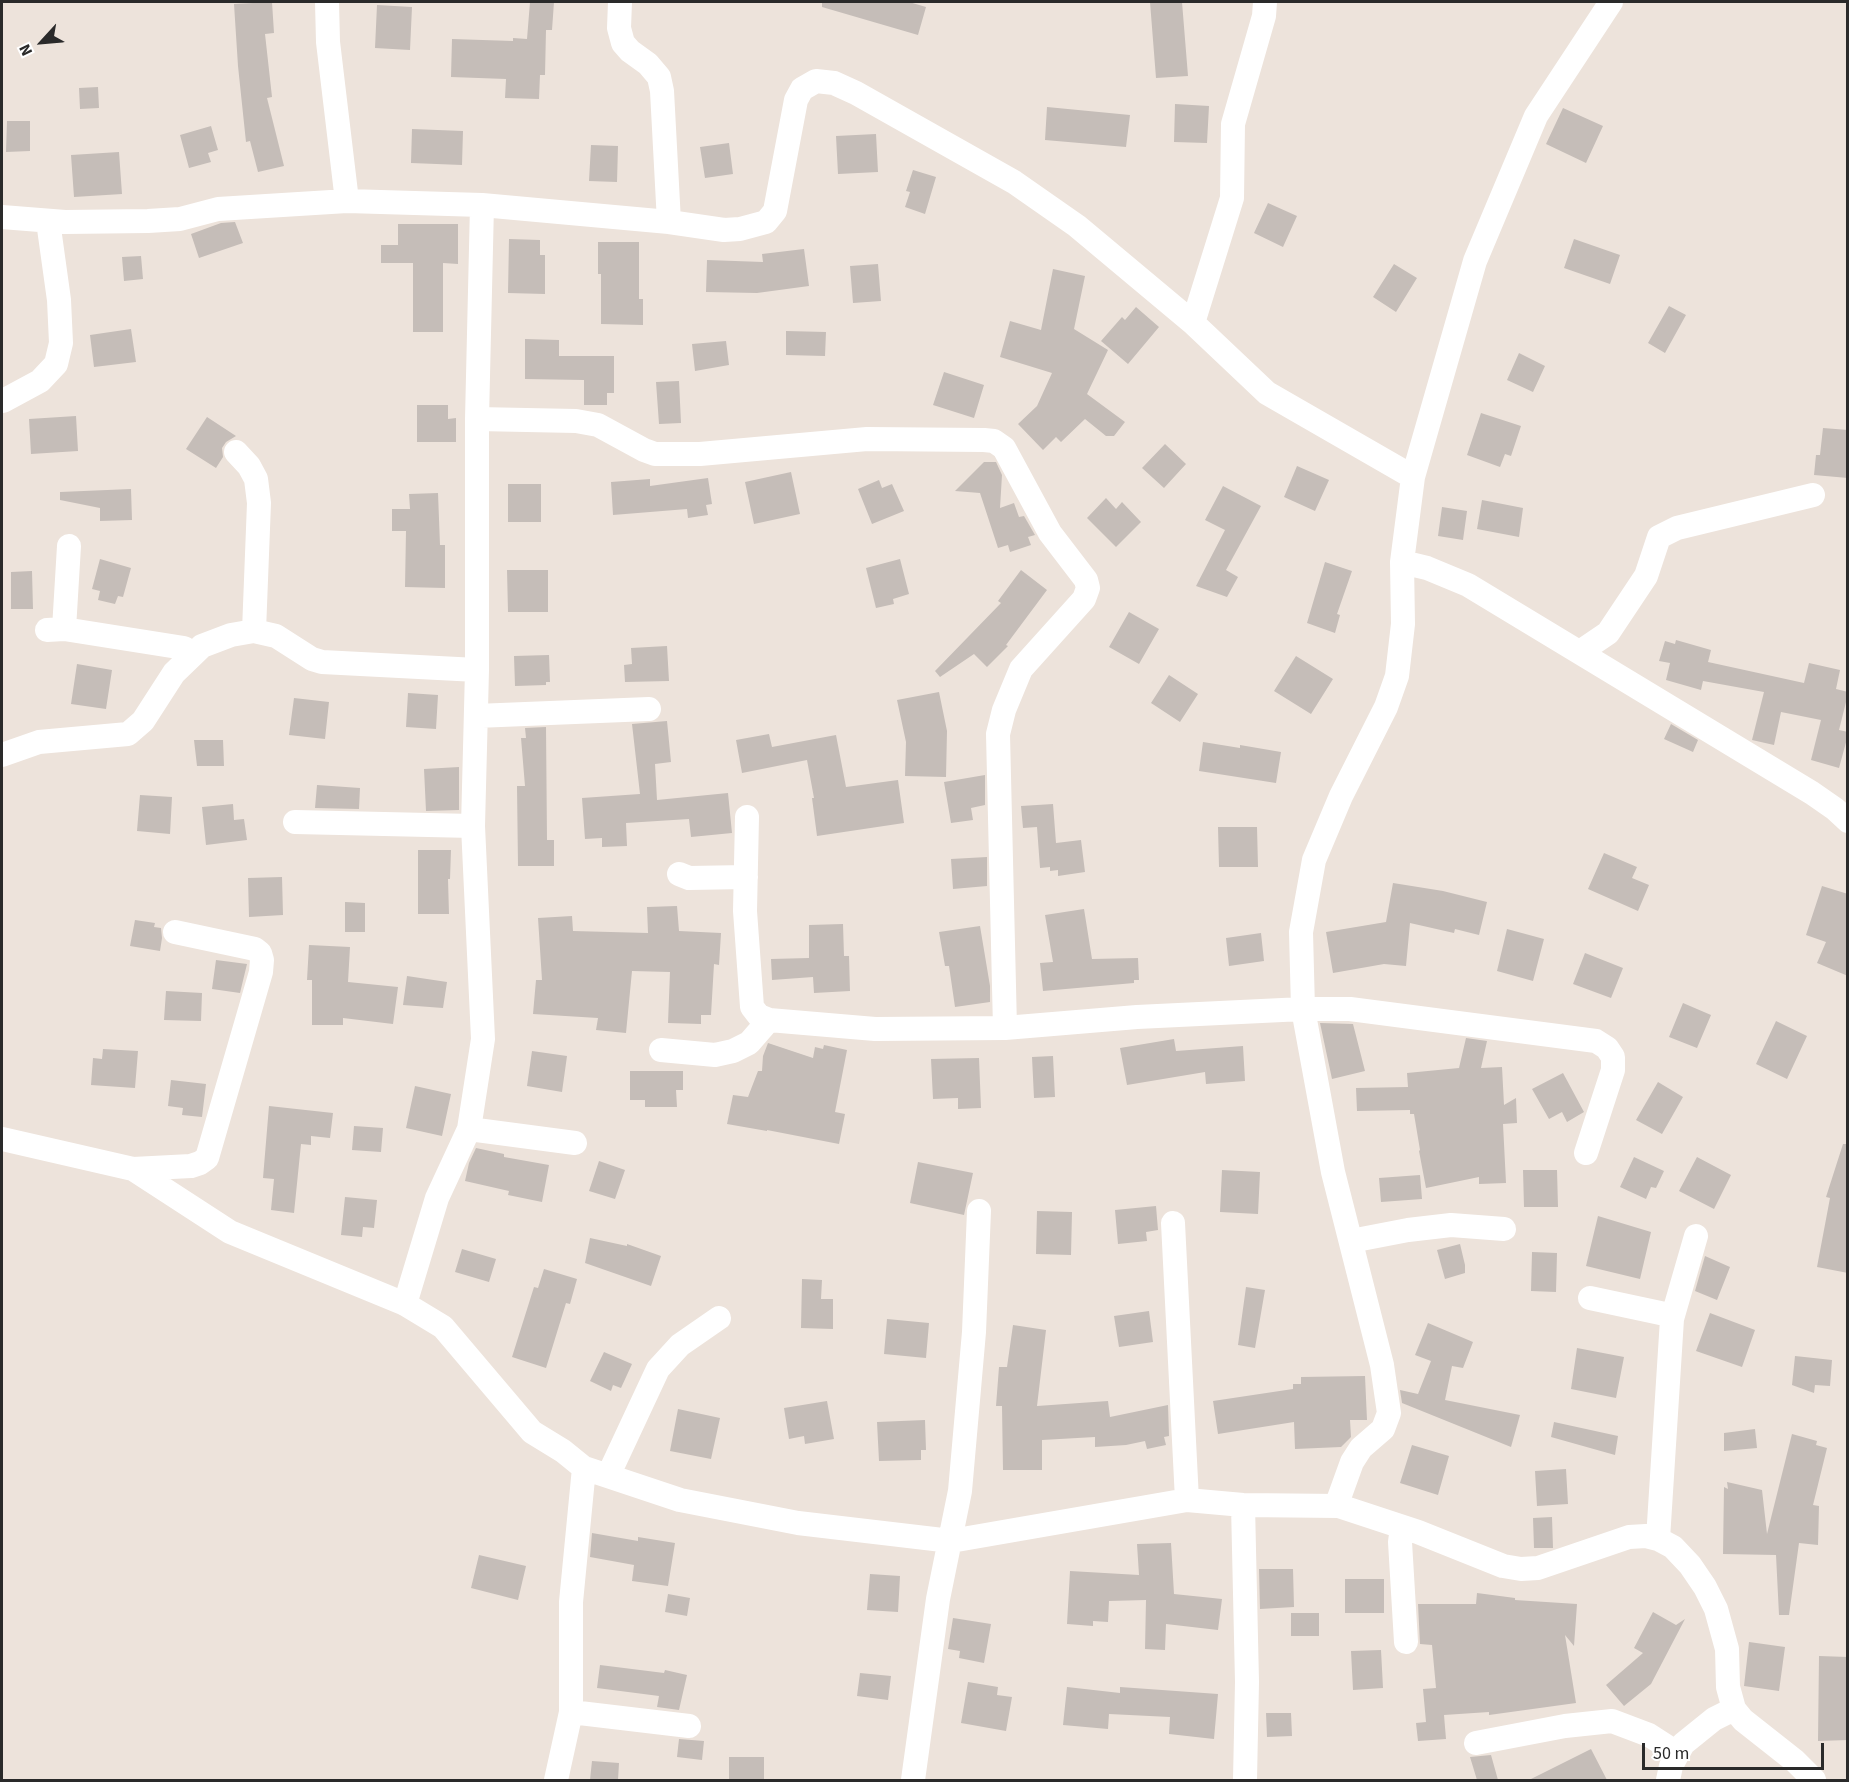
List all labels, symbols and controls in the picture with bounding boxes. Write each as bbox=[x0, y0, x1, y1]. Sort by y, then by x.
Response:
north arrow bbox=[12, 12, 72, 72]
text: N bbox=[14, 40, 38, 60]
scale bar bbox=[1645, 1731, 1826, 1769]
text: 50 m bbox=[1653, 1741, 1689, 1766]

